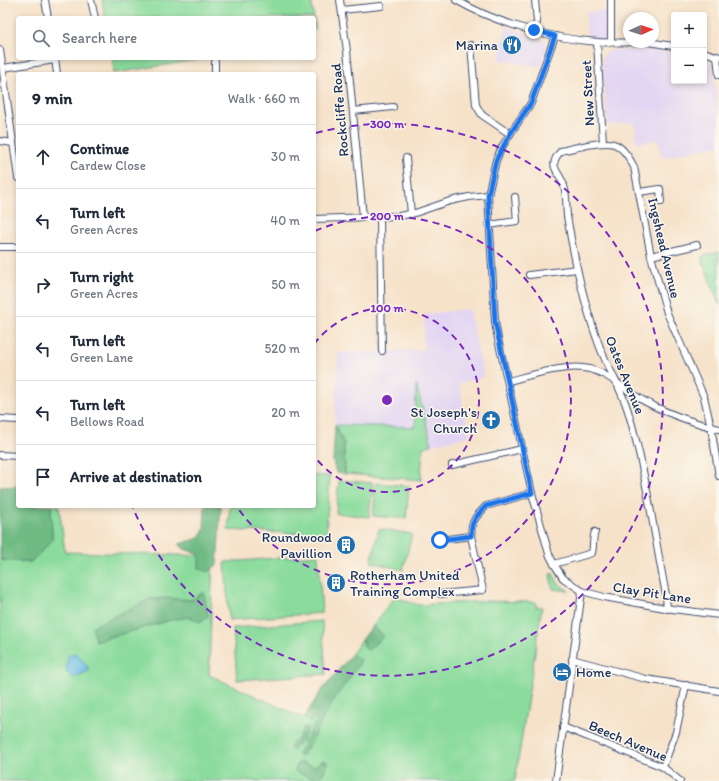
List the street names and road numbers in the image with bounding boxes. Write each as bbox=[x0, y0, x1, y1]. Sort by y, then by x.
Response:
street label: New Street bbox=[578, 60, 598, 126]
street label: Rockcliffe Road bbox=[327, 62, 353, 157]
street label: Ingshead Avenue bbox=[644, 196, 684, 300]
street label: Oates Avenue bbox=[602, 333, 649, 417]
street label: Clay Pit Lane bbox=[612, 578, 693, 608]
street label: Beech Avenue bbox=[586, 717, 670, 765]

